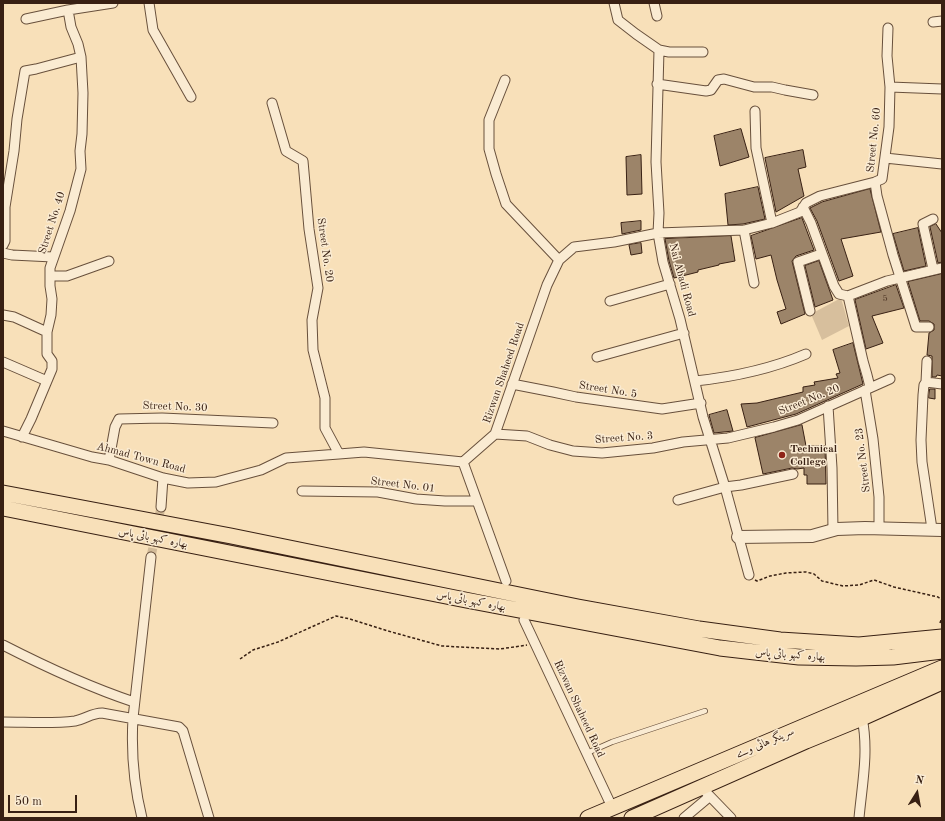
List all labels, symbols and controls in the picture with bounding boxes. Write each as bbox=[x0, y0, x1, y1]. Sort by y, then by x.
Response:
street label: Street No. 60 bbox=[864, 107, 884, 173]
street label: Street No. 40 bbox=[36, 190, 68, 256]
street label: Street No. 20 bbox=[314, 217, 336, 283]
street label: Nai Abadi Road bbox=[666, 242, 698, 318]
house number: 5 bbox=[882, 294, 888, 304]
street label: Rizwan Shaheed Road bbox=[481, 321, 527, 425]
street label: Street No. 5 bbox=[578, 379, 638, 401]
street label: Street No. 20 bbox=[776, 382, 842, 418]
street label: Street No. 30 bbox=[142, 399, 208, 415]
street label: Street No. 23 bbox=[852, 427, 874, 493]
street label: Street No. 3 bbox=[594, 429, 654, 447]
street label: Ahmad Town Road bbox=[95, 440, 187, 476]
place label: Technical College bbox=[790, 442, 837, 468]
marker: Technical College bbox=[777, 450, 787, 460]
street label: Street No. 01 bbox=[370, 474, 436, 496]
street label: بھارہ کہو بائی پاس bbox=[117, 525, 189, 551]
street label: بھارہ کہو بائی پاس bbox=[435, 588, 507, 614]
street label: بھارہ کہو بائی پاس bbox=[755, 646, 825, 664]
street label: Rizwan Shaheed Road bbox=[551, 658, 607, 760]
street label: سرینگر ہائی وے bbox=[734, 725, 796, 761]
north arrow bbox=[897, 773, 937, 813]
text: N bbox=[914, 775, 925, 787]
scale bar bbox=[10, 787, 79, 813]
text: 50 m bbox=[15, 796, 42, 808]

